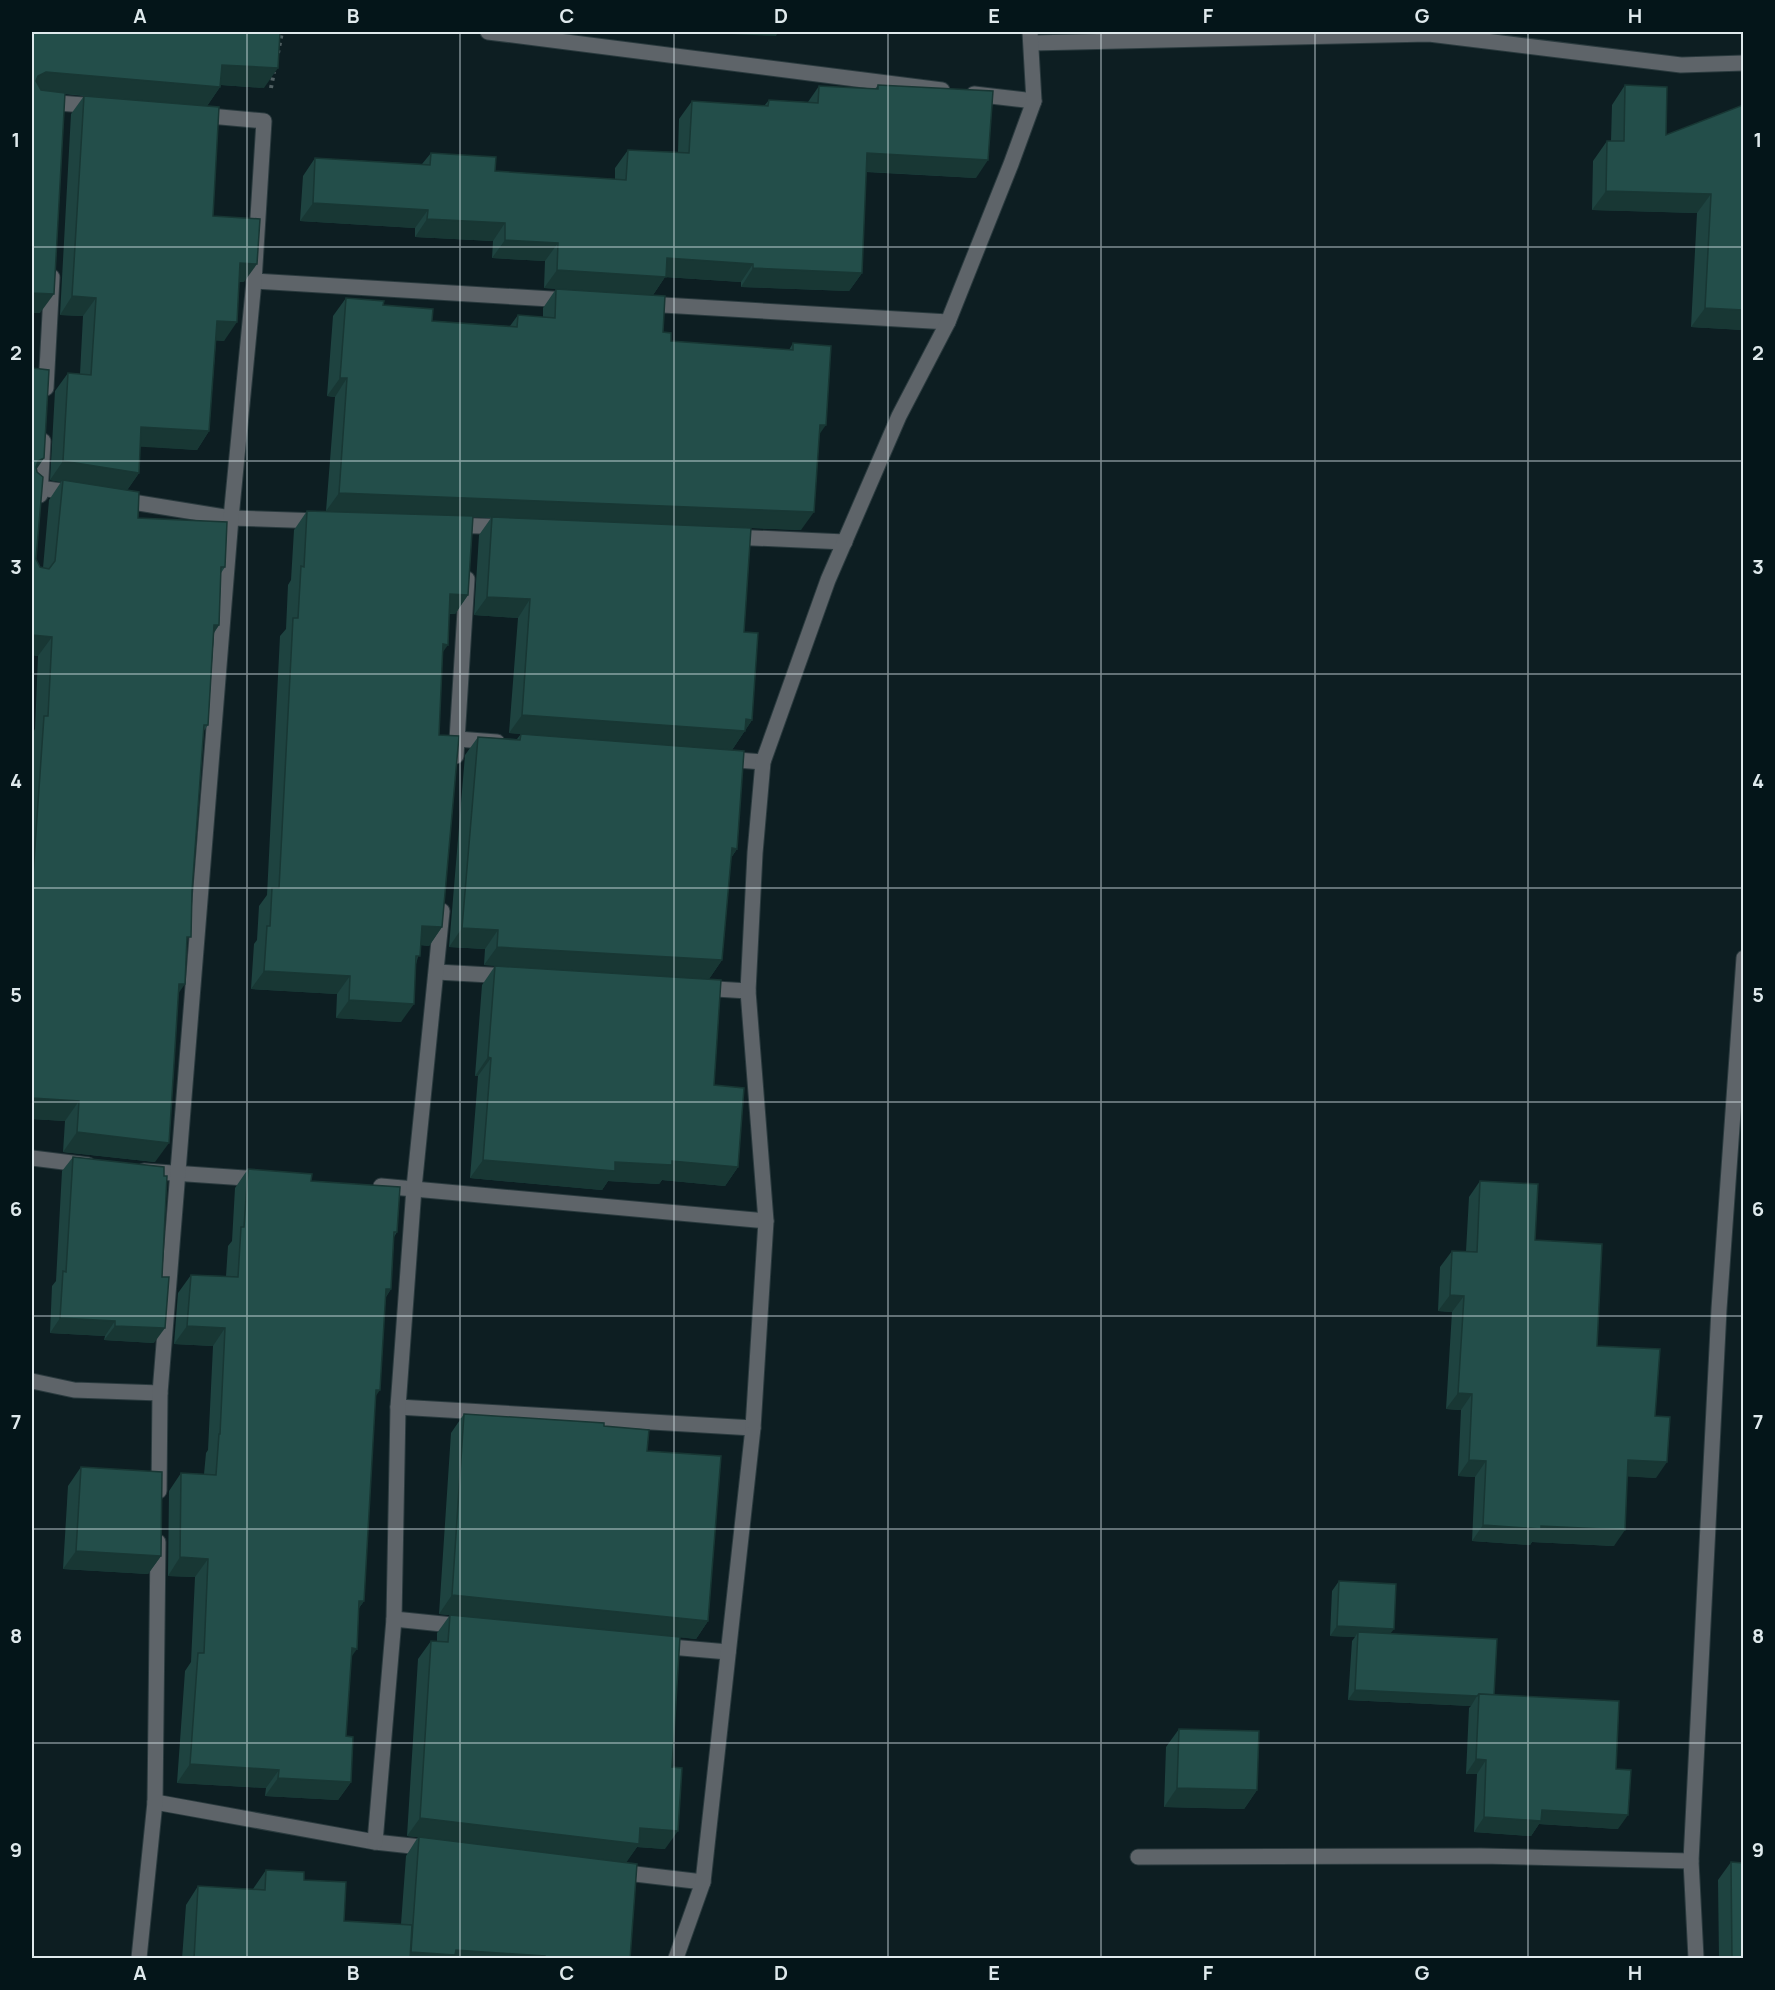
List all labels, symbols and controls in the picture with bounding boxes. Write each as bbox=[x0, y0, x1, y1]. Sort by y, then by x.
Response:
text: A bbox=[133, 2, 147, 29]
text: B bbox=[347, 2, 360, 29]
text: C bbox=[560, 2, 574, 29]
text: D bbox=[774, 2, 788, 29]
text: E bbox=[988, 2, 1000, 29]
text: F bbox=[1203, 2, 1214, 29]
text: G bbox=[1415, 2, 1430, 29]
text: H bbox=[1628, 2, 1642, 29]
text: 1 bbox=[12, 126, 20, 153]
text: 1 bbox=[1754, 126, 1762, 153]
text: 2 bbox=[10, 339, 22, 366]
text: 2 bbox=[1752, 339, 1764, 366]
text: 3 bbox=[10, 553, 22, 580]
text: 3 bbox=[1752, 553, 1764, 580]
text: 4 bbox=[10, 767, 22, 794]
text: 4 bbox=[1752, 767, 1764, 794]
text: 5 bbox=[10, 981, 22, 1008]
text: 5 bbox=[1752, 981, 1764, 1008]
text: 6 bbox=[10, 1195, 22, 1222]
text: 6 bbox=[1752, 1195, 1764, 1222]
text: 7 bbox=[11, 1408, 21, 1435]
text: 7 bbox=[1753, 1408, 1763, 1435]
text: 8 bbox=[10, 1622, 22, 1649]
text: 8 bbox=[1752, 1622, 1764, 1649]
text: 9 bbox=[10, 1836, 22, 1863]
text: 9 bbox=[1752, 1836, 1764, 1863]
text: A bbox=[133, 1959, 147, 1986]
text: B bbox=[347, 1959, 360, 1986]
text: C bbox=[560, 1959, 574, 1986]
text: D bbox=[774, 1959, 788, 1986]
text: E bbox=[988, 1959, 1000, 1986]
text: F bbox=[1203, 1959, 1214, 1986]
text: G bbox=[1415, 1959, 1430, 1986]
text: H bbox=[1628, 1959, 1642, 1986]

